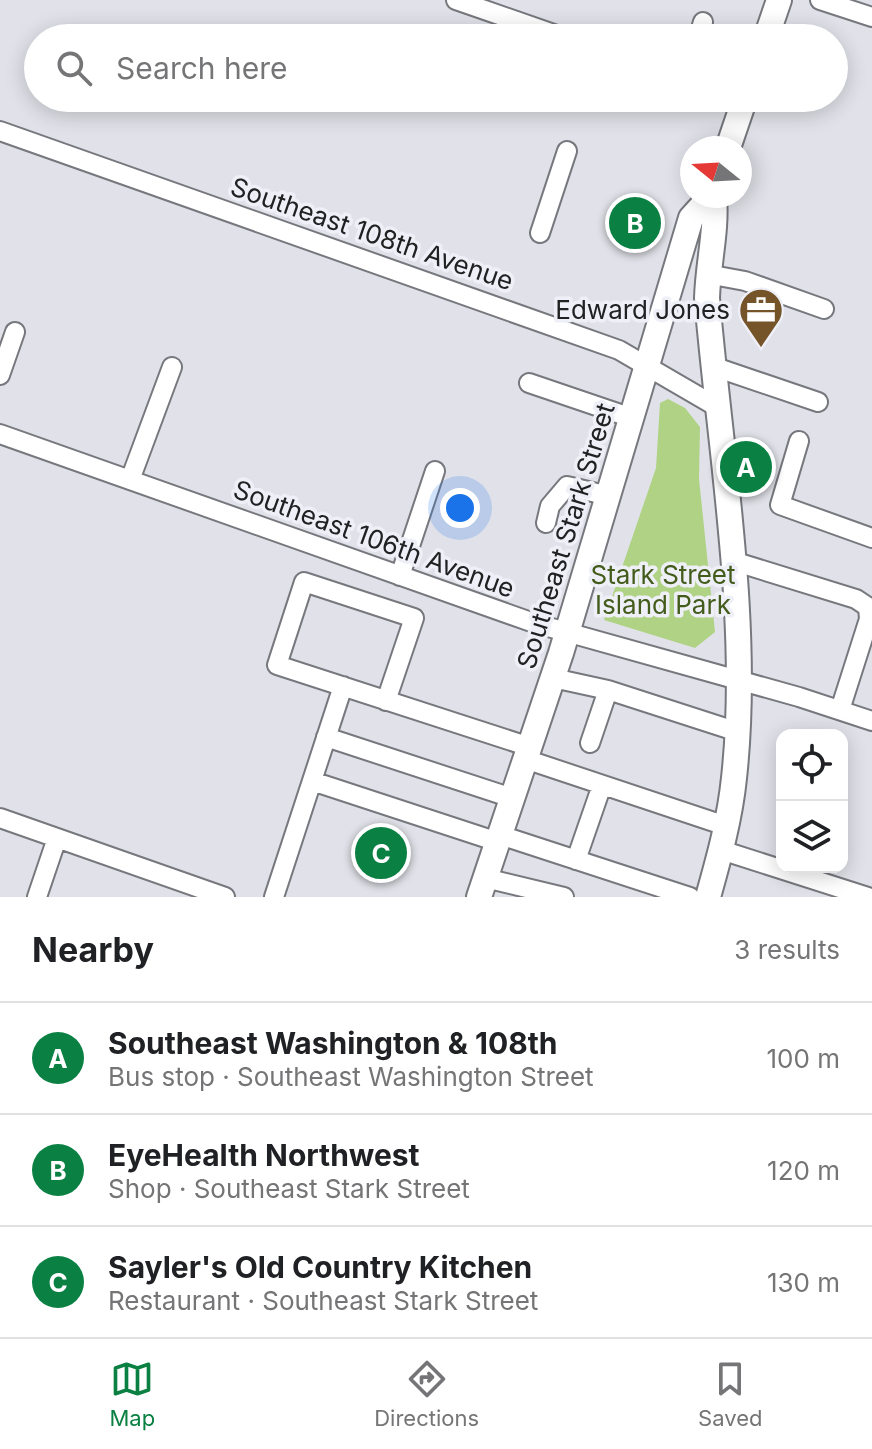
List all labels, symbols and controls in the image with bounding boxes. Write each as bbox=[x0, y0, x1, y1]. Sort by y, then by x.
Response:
search box bbox=[24, 24, 848, 112]
icon: search bbox=[52, 46, 96, 90]
text: Search here bbox=[116, 50, 288, 86]
north arrow bbox=[680, 136, 752, 208]
street label: Southeast 108th Avenue bbox=[227, 171, 517, 296]
pin: B bbox=[609, 193, 661, 253]
office icon: Edward Jones bbox=[737, 286, 785, 349]
place label: Edward Jones bbox=[555, 294, 730, 325]
street label: Southeast Stark Street bbox=[510, 399, 621, 672]
pin: A bbox=[720, 437, 772, 497]
street label: Southeast 106th Avenue bbox=[229, 473, 519, 604]
your location bbox=[440, 488, 480, 528]
park label: Stark Street Island Park bbox=[590, 559, 736, 620]
map controls bbox=[776, 729, 848, 873]
button: locate bbox=[776, 729, 848, 801]
button: layers bbox=[776, 801, 848, 873]
pin: C bbox=[355, 823, 407, 883]
text: Nearby bbox=[32, 929, 154, 970]
text: 3 results bbox=[734, 934, 840, 965]
text: Southeast Washington & 108th bbox=[108, 1025, 558, 1061]
text: A bbox=[48, 1043, 68, 1074]
text: 100 m bbox=[767, 1043, 840, 1074]
text: Bus stop · Southeast Washington Street bbox=[108, 1061, 594, 1092]
text: EyeHealth Northwest bbox=[108, 1137, 420, 1173]
text: B bbox=[49, 1155, 67, 1186]
text: 120 m bbox=[767, 1155, 840, 1186]
text: Shop · Southeast Stark Street bbox=[108, 1173, 470, 1204]
text: Sayler's Old Country Kitchen bbox=[108, 1249, 532, 1285]
text: C bbox=[48, 1267, 68, 1298]
text: 130 m bbox=[767, 1267, 840, 1298]
text: Restaurant · Southeast Stark Street bbox=[108, 1285, 538, 1316]
tab: Map bbox=[110, 1357, 155, 1431]
tab: Directions bbox=[374, 1357, 479, 1431]
tab: Saved bbox=[698, 1357, 762, 1431]

